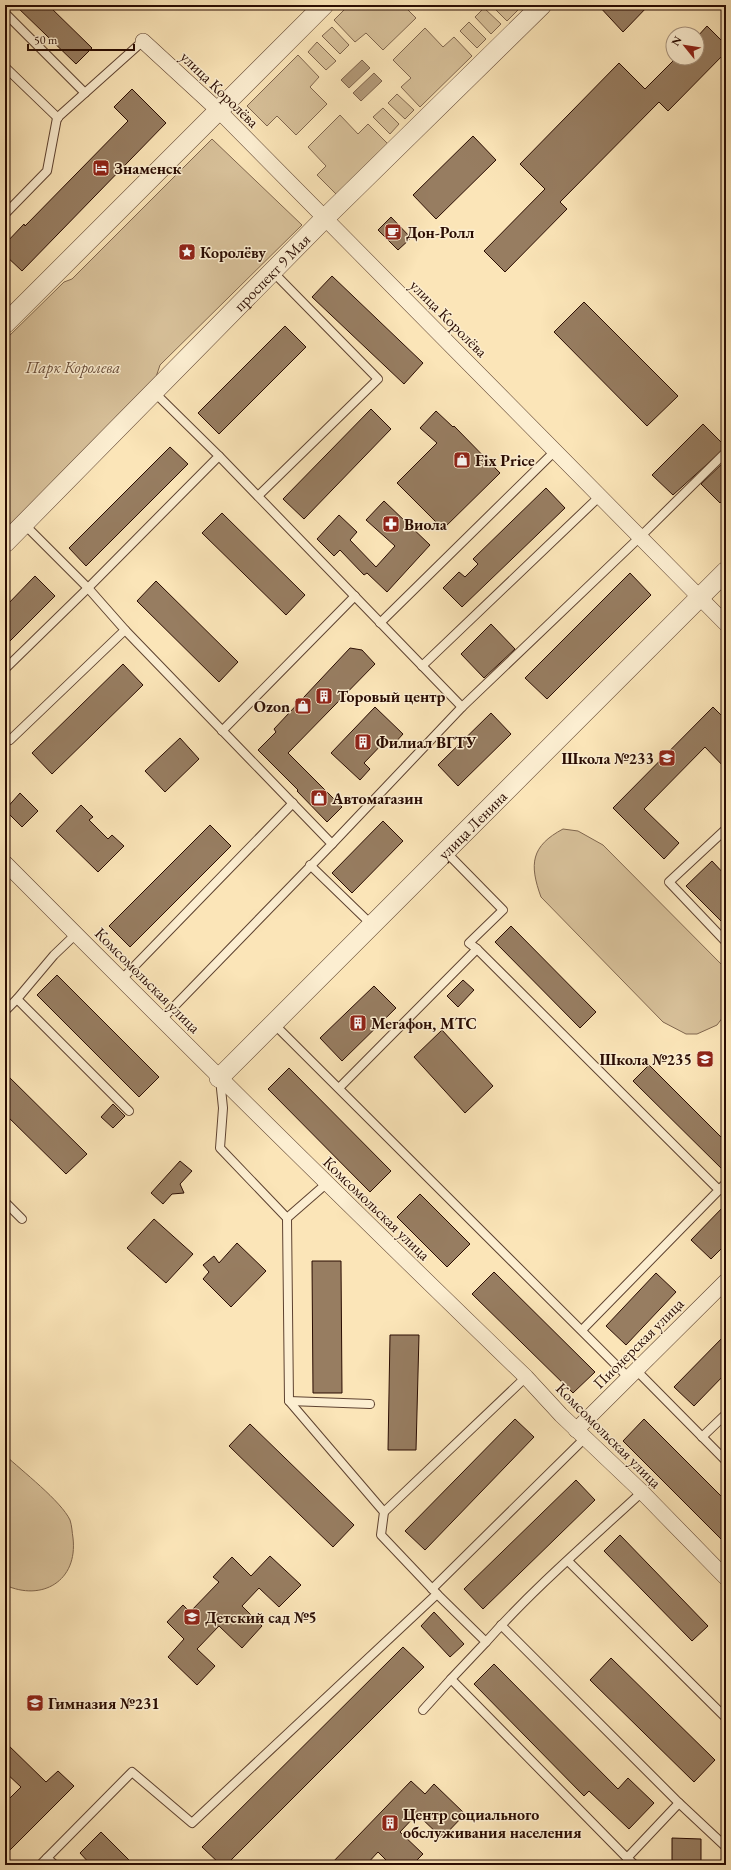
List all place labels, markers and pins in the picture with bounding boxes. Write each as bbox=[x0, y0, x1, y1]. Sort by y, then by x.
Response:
hotel icon: Знаменск bbox=[91, 158, 111, 178]
place label: Знаменск bbox=[114, 158, 181, 179]
cafe icon: Дон-Ролл bbox=[383, 222, 403, 242]
place label: Дон-Ролл bbox=[406, 222, 474, 243]
place icon: Королёву bbox=[177, 242, 197, 262]
place label: Королёву bbox=[200, 242, 266, 263]
shop icon: Fix Price bbox=[452, 450, 472, 470]
place label: Fix Price bbox=[475, 450, 535, 471]
pharmacy icon: Виола bbox=[381, 514, 401, 534]
place label: Виола bbox=[404, 514, 448, 535]
building icon: Торовый центр bbox=[314, 686, 334, 706]
place label: Торовый центр bbox=[337, 686, 445, 707]
place label: Ozon bbox=[254, 696, 290, 717]
shop icon: Ozon bbox=[293, 696, 313, 716]
building icon: Филиал ВГТУ bbox=[353, 732, 373, 752]
place label: Филиал ВГТУ bbox=[376, 732, 477, 753]
place label: Школа №233 bbox=[562, 748, 654, 769]
school or university icon: Школа №233 bbox=[657, 748, 677, 768]
shop icon: Автомагазин bbox=[309, 788, 329, 808]
place label: Автомагазин bbox=[331, 788, 423, 809]
building icon: Мегафон, МТС bbox=[348, 1013, 368, 1033]
place label: Мегафон, МТС bbox=[371, 1013, 477, 1034]
place label: Школа №235 bbox=[600, 1049, 692, 1070]
school or university icon: Школа №235 bbox=[695, 1049, 715, 1069]
school or university icon: Детский сад №5 bbox=[182, 1607, 202, 1627]
place label: Детский сад №5 bbox=[205, 1607, 317, 1628]
school or university icon: Гимназия №231 bbox=[25, 1693, 45, 1713]
place label: Гимназия №231 bbox=[48, 1693, 160, 1714]
place label: Центр социального обслуживания населения bbox=[403, 1804, 582, 1843]
building icon: Центр социального обслуживания населения bbox=[380, 1813, 400, 1833]

